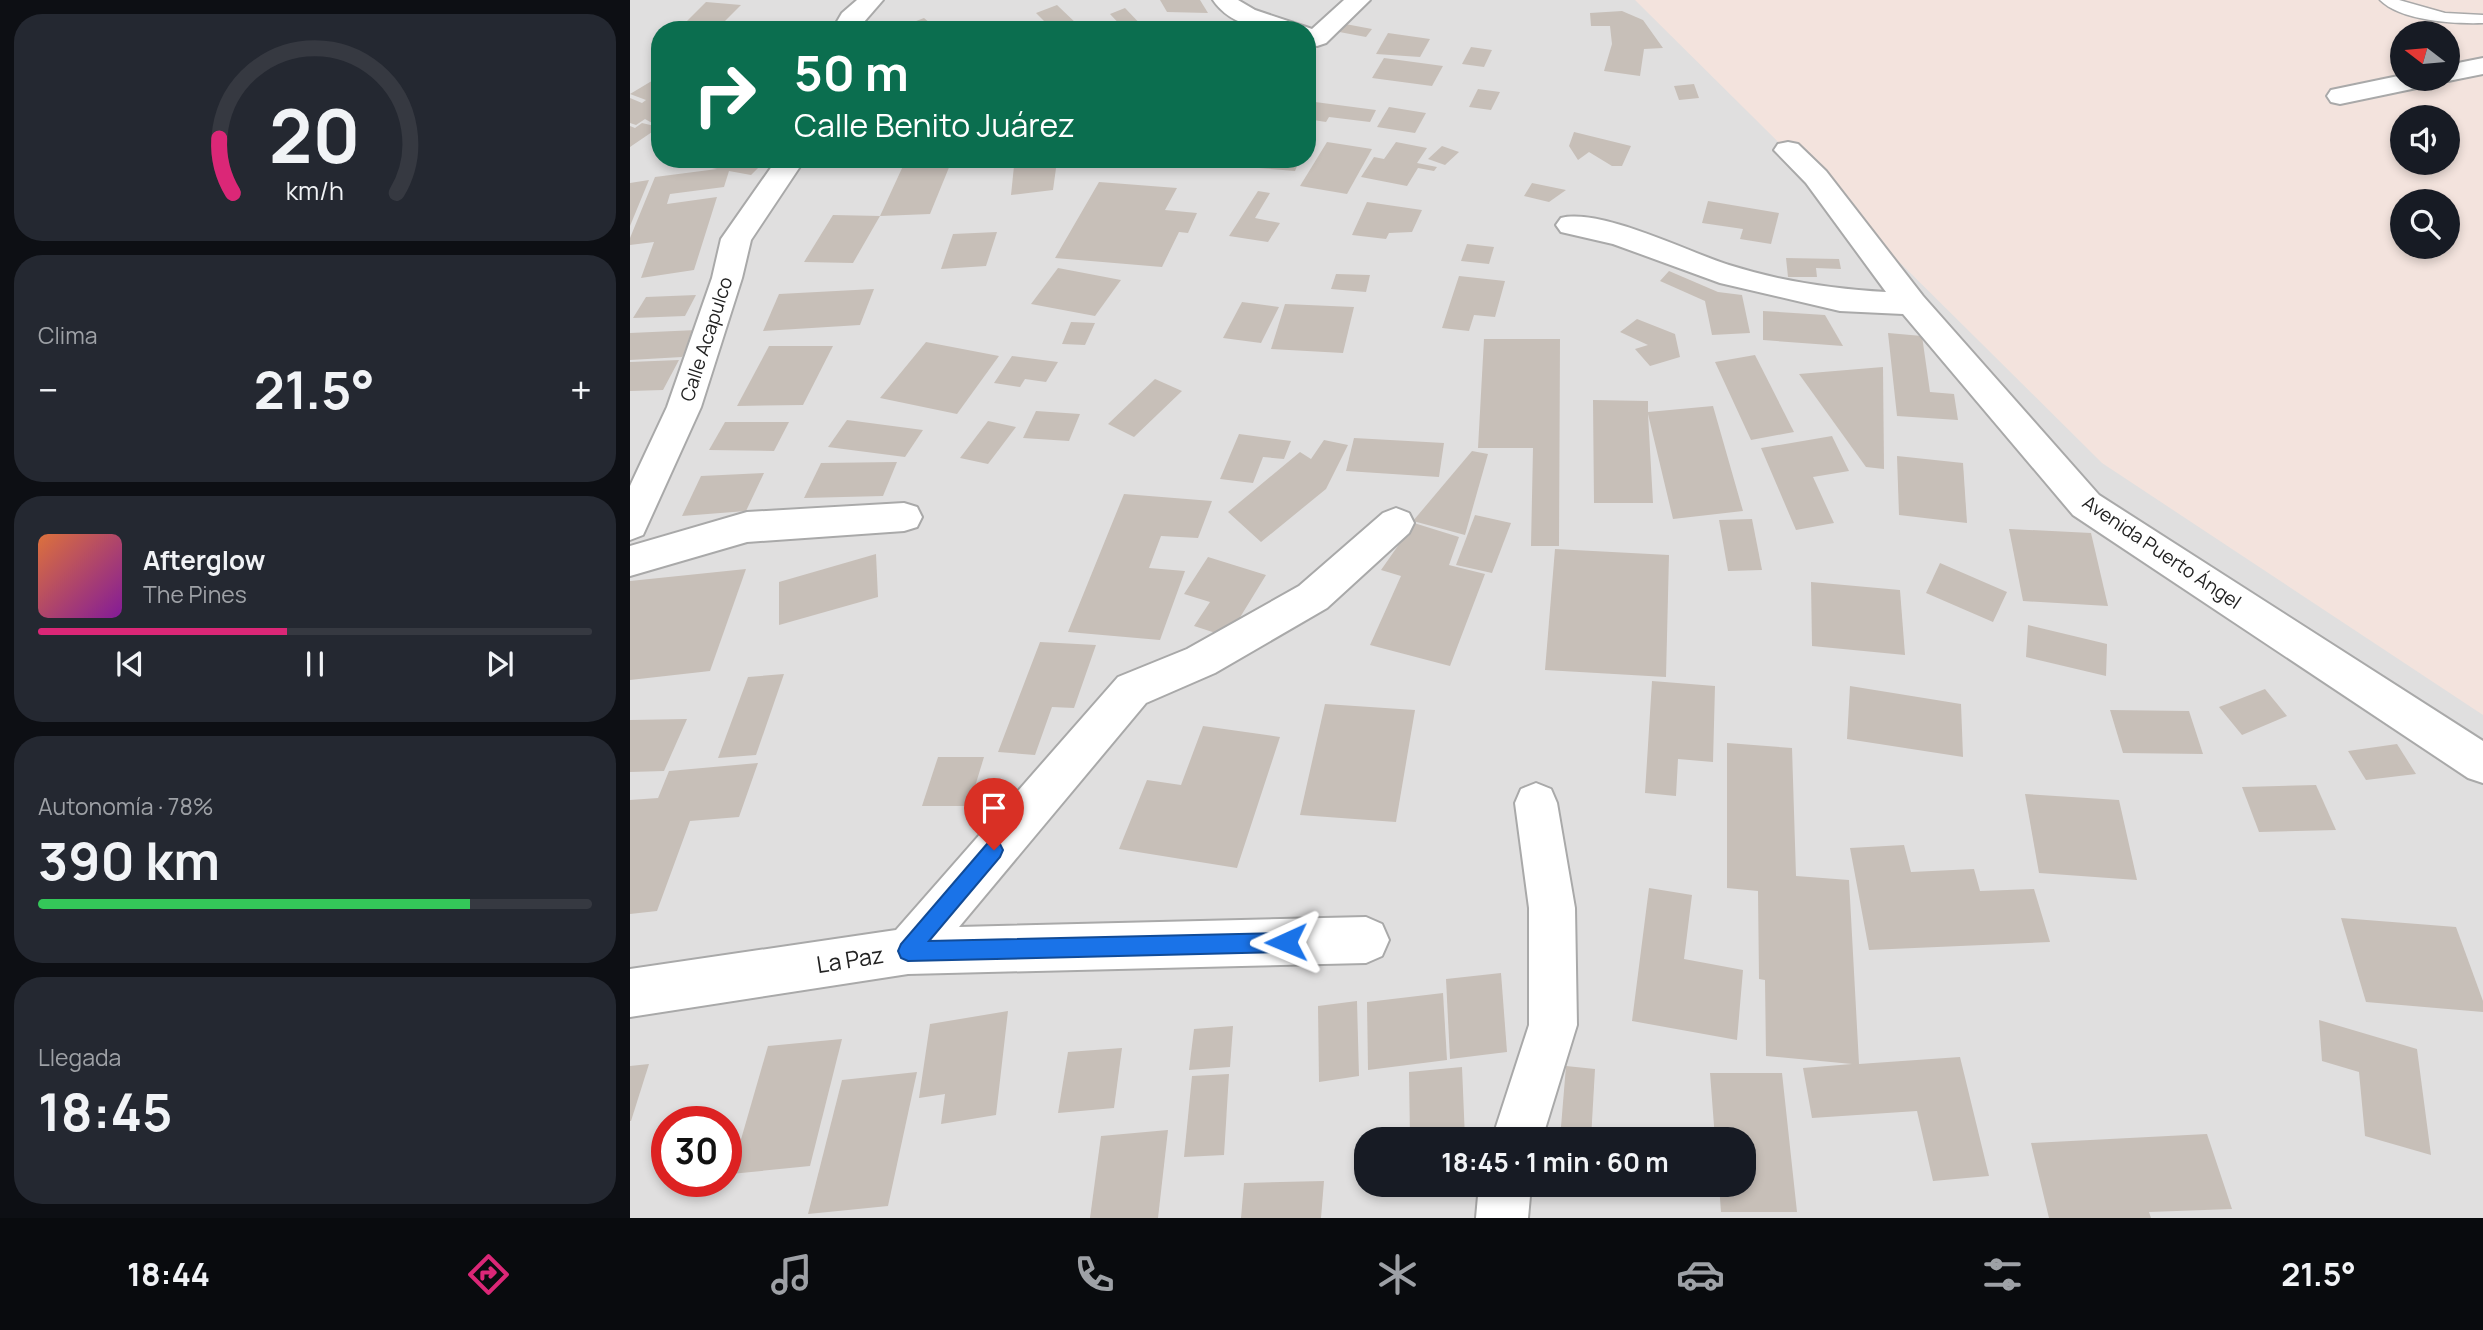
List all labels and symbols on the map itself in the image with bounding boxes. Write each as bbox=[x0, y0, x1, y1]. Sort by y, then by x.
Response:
north arrow bbox=[2390, 21, 2460, 91]
street label: Calle Acapulco bbox=[674, 273, 738, 405]
street label: Avenida Puerto Ángel bbox=[2078, 489, 2246, 615]
pin bbox=[964, 778, 1024, 850]
position arrow bbox=[1249, 905, 1323, 979]
street label: La Paz bbox=[814, 938, 886, 980]
speed limit sign: 30 bbox=[651, 1106, 742, 1197]

